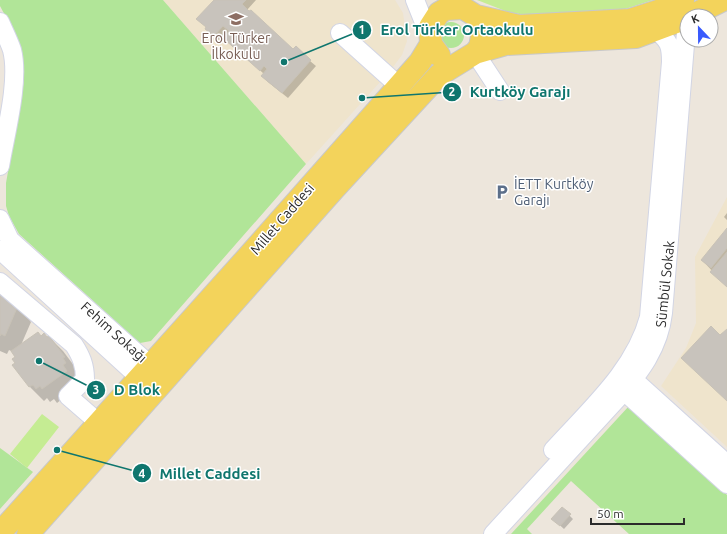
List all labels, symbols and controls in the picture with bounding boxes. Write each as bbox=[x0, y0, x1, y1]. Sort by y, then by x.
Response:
north arrow bbox=[679, 8, 719, 48]
school or university icon: Erol Türker İlkokulu bbox=[227, 10, 245, 28]
text: K bbox=[690, 12, 702, 26]
callout: Erol Türker Ortaokulu bbox=[352, 17, 541, 44]
text: Erol Türker Ortaokulu bbox=[380, 21, 534, 38]
text: 1 bbox=[359, 23, 365, 36]
place label: Erol Türker İlkokulu bbox=[202, 30, 271, 62]
callout: Kurtköy Garajı bbox=[442, 78, 578, 105]
text: Kurtköy Garajı bbox=[470, 83, 570, 100]
text: 2 bbox=[449, 85, 456, 98]
place label: İETT Kurtköy Garajı bbox=[514, 176, 594, 208]
street label: Millet Caddesi bbox=[247, 180, 317, 258]
parking icon: İETT Kurtköy Garajı bbox=[493, 183, 511, 201]
street label: Sümbül Sokak bbox=[652, 240, 678, 328]
street label: Fehim Sokağı bbox=[78, 298, 150, 366]
callout: D Blok bbox=[86, 377, 168, 404]
text: D Blok bbox=[114, 381, 161, 398]
text: 3 bbox=[93, 383, 99, 396]
callout: Millet Caddesi bbox=[132, 460, 269, 487]
text: Millet Caddesi bbox=[160, 465, 260, 482]
text: 4 bbox=[139, 467, 146, 480]
scale bar bbox=[591, 500, 684, 526]
text: 50 m bbox=[597, 507, 624, 520]

